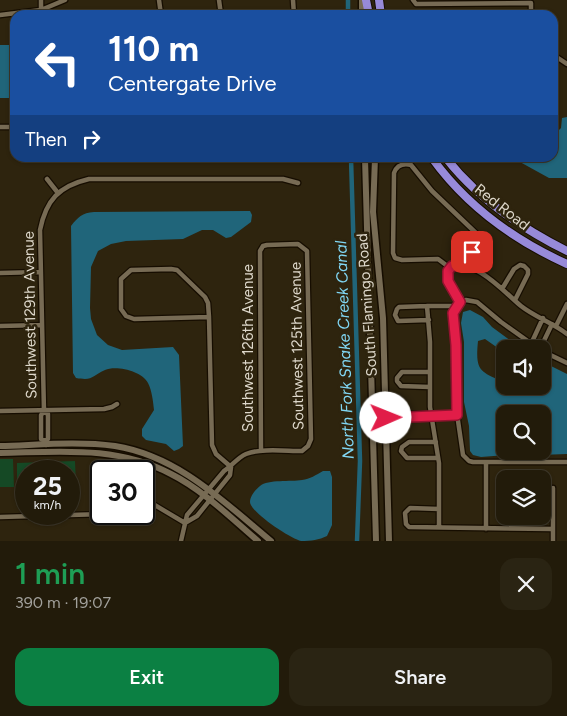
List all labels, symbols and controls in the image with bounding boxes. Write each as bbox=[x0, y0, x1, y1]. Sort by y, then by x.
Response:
text: 110 m bbox=[108, 28, 199, 70]
icon: left bbox=[25, 30, 90, 95]
text: Centergate Drive bbox=[108, 70, 277, 97]
icon: right bbox=[77, 125, 105, 153]
text: Then bbox=[25, 128, 67, 151]
street label: Red Road bbox=[471, 180, 533, 234]
street label: Southwest 129th Avenue bbox=[20, 231, 40, 399]
pin bbox=[451, 231, 493, 273]
street label: South Flamingo Road bbox=[353, 233, 381, 377]
icon: arrive bbox=[458, 238, 486, 266]
water label: North Fork Snake Creek Canal bbox=[331, 240, 358, 460]
street label: Southwest 125th Avenue bbox=[287, 262, 307, 430]
street label: Southwest 126th Avenue bbox=[239, 264, 257, 432]
map controls bbox=[496, 340, 551, 525]
button: sound bbox=[496, 340, 551, 395]
position arrow bbox=[359, 391, 411, 443]
button: search bbox=[496, 405, 551, 460]
speed limit sign: 30 bbox=[90, 460, 155, 525]
button: layers bbox=[496, 470, 551, 525]
text: 25 bbox=[33, 471, 62, 501]
text: km/h bbox=[34, 498, 61, 512]
text: 1 min bbox=[15, 555, 85, 592]
button: close bbox=[500, 558, 552, 610]
text: 390 m · 19:07 bbox=[15, 593, 111, 612]
button: Exit bbox=[15, 648, 279, 706]
button: Share bbox=[289, 648, 552, 706]

